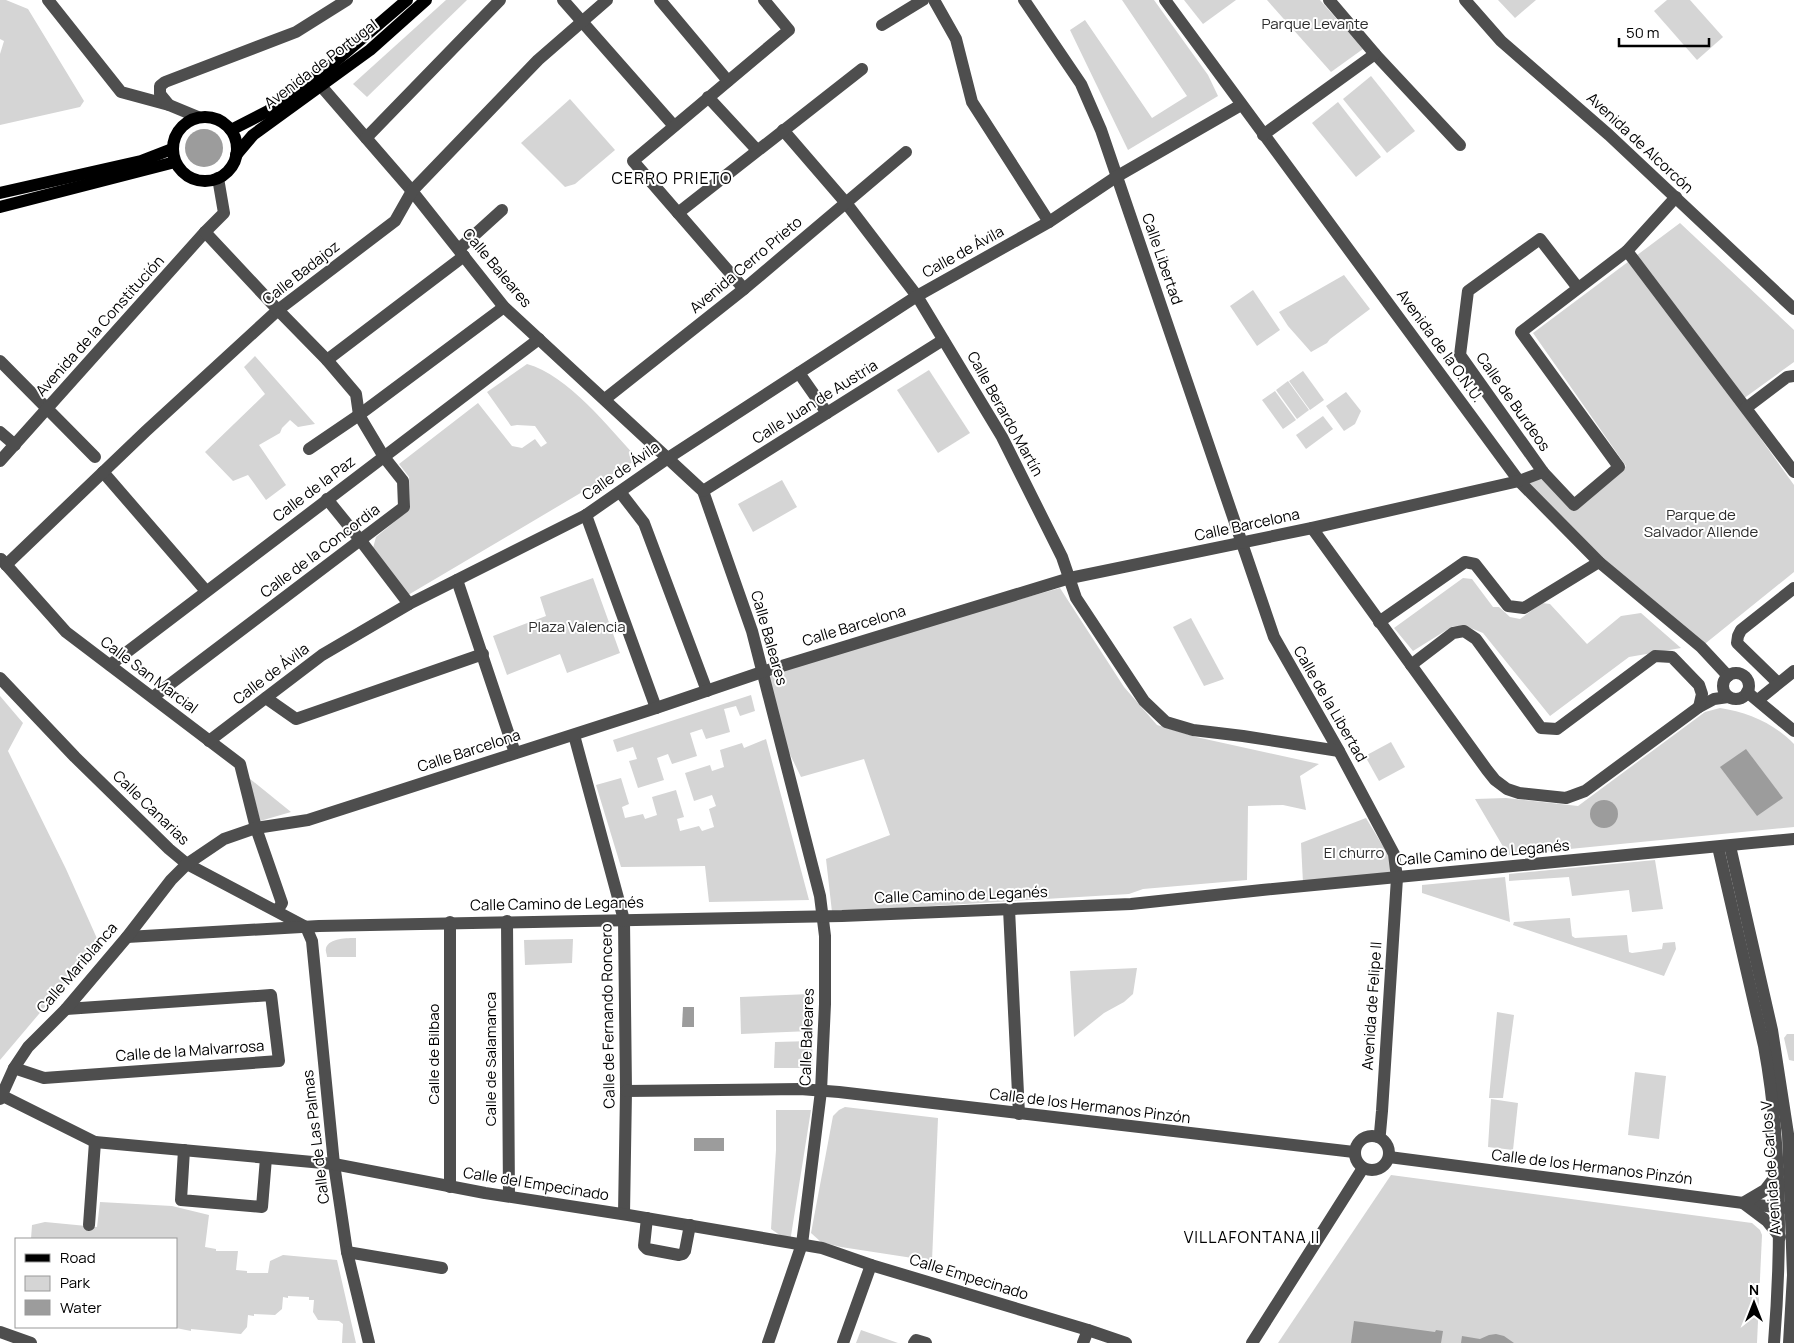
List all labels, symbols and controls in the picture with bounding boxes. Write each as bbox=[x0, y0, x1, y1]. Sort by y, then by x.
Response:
park label: Parque Levante bbox=[1261, 13, 1369, 34]
street label: Avenida de Portugal bbox=[260, 14, 382, 113]
scale bar bbox=[1619, 15, 1709, 47]
text: 50 m bbox=[1626, 22, 1660, 43]
street label: Avenida de Alcorcón bbox=[1582, 88, 1698, 198]
district label: CERRO PRIETO bbox=[611, 167, 733, 189]
street label: Calle Libertad bbox=[1137, 210, 1188, 307]
street label: Avenida Cerro Prieto bbox=[685, 211, 806, 318]
street label: Calle de Ávila bbox=[918, 220, 1007, 283]
street label: Calle Baleares bbox=[458, 224, 537, 312]
street label: Calle Badajoz bbox=[258, 236, 344, 309]
street label: Avenida de la Constitución bbox=[31, 251, 169, 401]
street label: Avenida de la O.N.U. bbox=[1392, 285, 1489, 406]
street label: Calle Berardo Martín bbox=[962, 347, 1049, 480]
street label: Calle de Burdeos bbox=[1471, 348, 1555, 455]
street label: Calle Juan de Austria bbox=[748, 354, 881, 449]
street label: Calle de Ávila bbox=[578, 436, 664, 505]
street label: Calle de la Paz bbox=[268, 451, 359, 527]
street label: Calle de la Concordia bbox=[256, 499, 384, 603]
street label: Calle Barcelona bbox=[1192, 503, 1301, 546]
park label: Parque de Salvador Allende bbox=[1644, 504, 1758, 542]
street label: Calle Baleares bbox=[746, 588, 793, 688]
street label: Calle Barcelona bbox=[800, 600, 908, 651]
park label: Plaza Valencia bbox=[528, 616, 626, 637]
street label: Calle San Marcial bbox=[96, 631, 202, 718]
street label: Calle de Ávila bbox=[228, 638, 313, 709]
street label: Calle de la Libertad bbox=[1289, 642, 1372, 766]
street label: Calle Barcelona bbox=[415, 724, 523, 777]
street label: Calle Canarias bbox=[108, 766, 194, 850]
street label: Calle Camino de Leganés bbox=[1396, 834, 1571, 871]
park label: El churro bbox=[1324, 842, 1384, 863]
street label: Calle Camino de Leganés bbox=[874, 881, 1048, 908]
street label: Calle Camino de Leganés bbox=[470, 891, 644, 916]
street label: Calle Mariblanca bbox=[31, 918, 122, 1018]
street label: Calle de Fernando Roncero bbox=[595, 923, 620, 1109]
street label: Avenida de Felipe II bbox=[1357, 941, 1386, 1071]
street label: Calle Baleares bbox=[794, 988, 819, 1086]
street label: Calle de Salamanca bbox=[480, 992, 501, 1126]
street label: Calle de Bilbao bbox=[423, 1003, 444, 1104]
street label: Calle de la Malvarrosa bbox=[115, 1035, 265, 1066]
street label: Calle de Las Palmas bbox=[297, 1069, 334, 1205]
street label: Calle de los Hermanos Pinzón bbox=[988, 1083, 1192, 1128]
street label: Avenida de Carlos V bbox=[1755, 1100, 1786, 1236]
street label: Calle de los Hermanos Pinzón bbox=[1490, 1144, 1694, 1189]
street label: Calle del Empecinado bbox=[462, 1162, 611, 1205]
district label: VILLAFONTANA II bbox=[1184, 1226, 1320, 1248]
legend bbox=[15, 1238, 178, 1328]
text: Road bbox=[60, 1247, 96, 1268]
street label: Calle Empecinado bbox=[907, 1248, 1031, 1305]
text: Park bbox=[60, 1272, 90, 1293]
north arrow bbox=[1729, 1278, 1779, 1328]
text: N bbox=[1749, 1280, 1759, 1299]
text: Water bbox=[60, 1297, 102, 1318]

